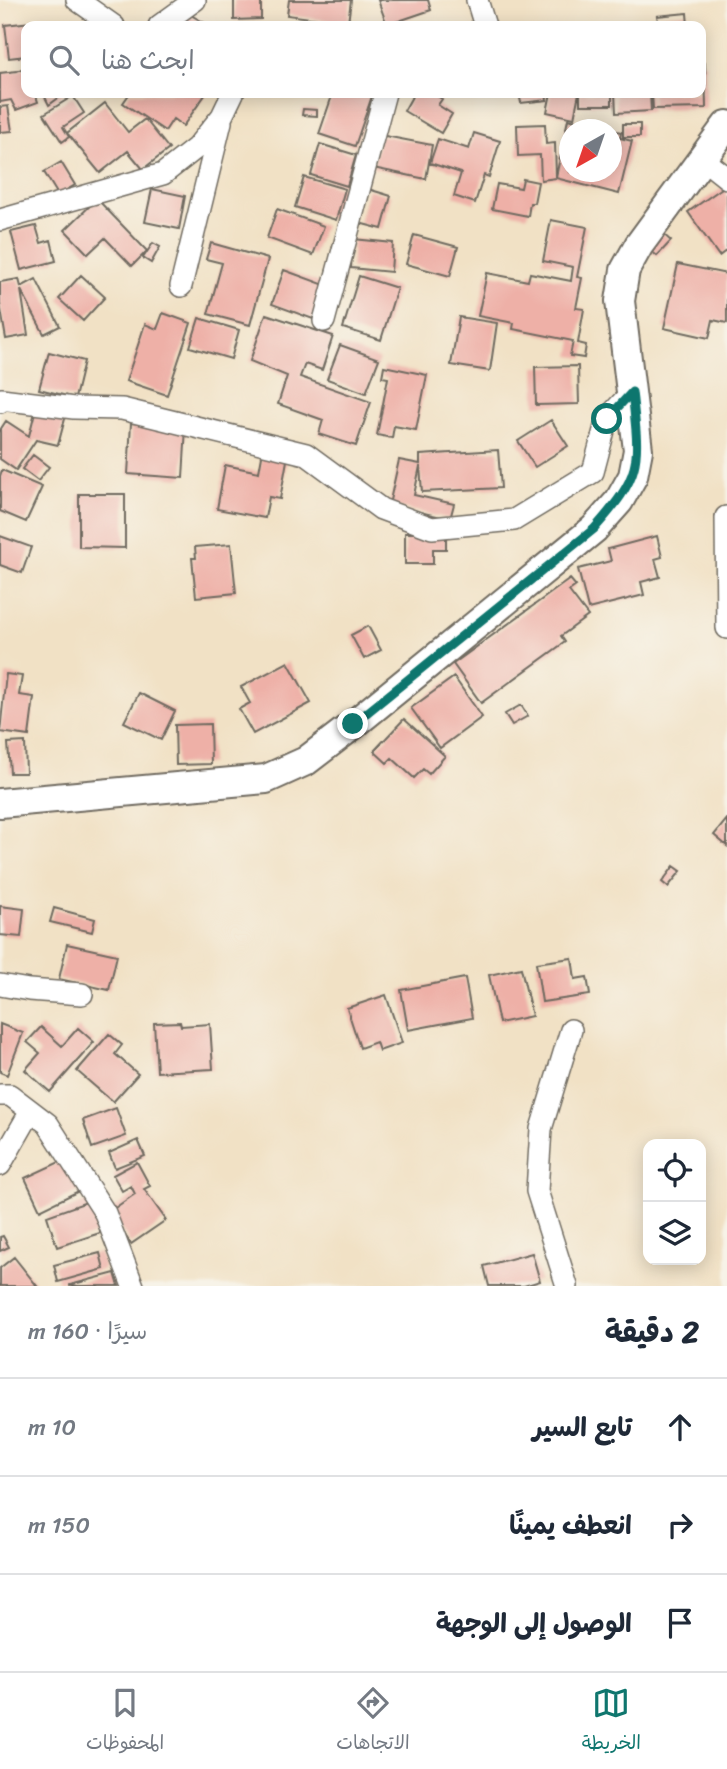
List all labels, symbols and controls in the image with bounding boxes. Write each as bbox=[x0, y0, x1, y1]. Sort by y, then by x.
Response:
search box bbox=[21, 21, 706, 98]
text: ابحث هنا bbox=[101, 37, 195, 83]
icon: search bbox=[45, 41, 83, 79]
north arrow bbox=[559, 119, 622, 182]
route start bbox=[591, 403, 622, 434]
route end bbox=[337, 708, 368, 739]
map controls bbox=[643, 1139, 706, 1265]
button: locate bbox=[643, 1139, 706, 1202]
button: layers bbox=[643, 1202, 706, 1265]
text: 2 دقيقة bbox=[605, 1305, 699, 1359]
text: سيرًا · 160 m bbox=[28, 1311, 147, 1352]
text: تابع السير bbox=[533, 1404, 632, 1450]
text: 10 m bbox=[28, 1407, 76, 1448]
icon: ahead bbox=[661, 1408, 699, 1446]
text: انعطف يمينًا bbox=[509, 1502, 632, 1548]
text: 150 m bbox=[28, 1505, 90, 1546]
icon: right bbox=[661, 1506, 699, 1544]
text: الوصول إلى الوجهة bbox=[436, 1600, 632, 1646]
icon: arrive bbox=[661, 1604, 699, 1642]
tab: المحفوظات bbox=[86, 1684, 164, 1759]
tab: الاتجاهات bbox=[336, 1684, 410, 1759]
tab: الخريطة bbox=[582, 1684, 641, 1759]

